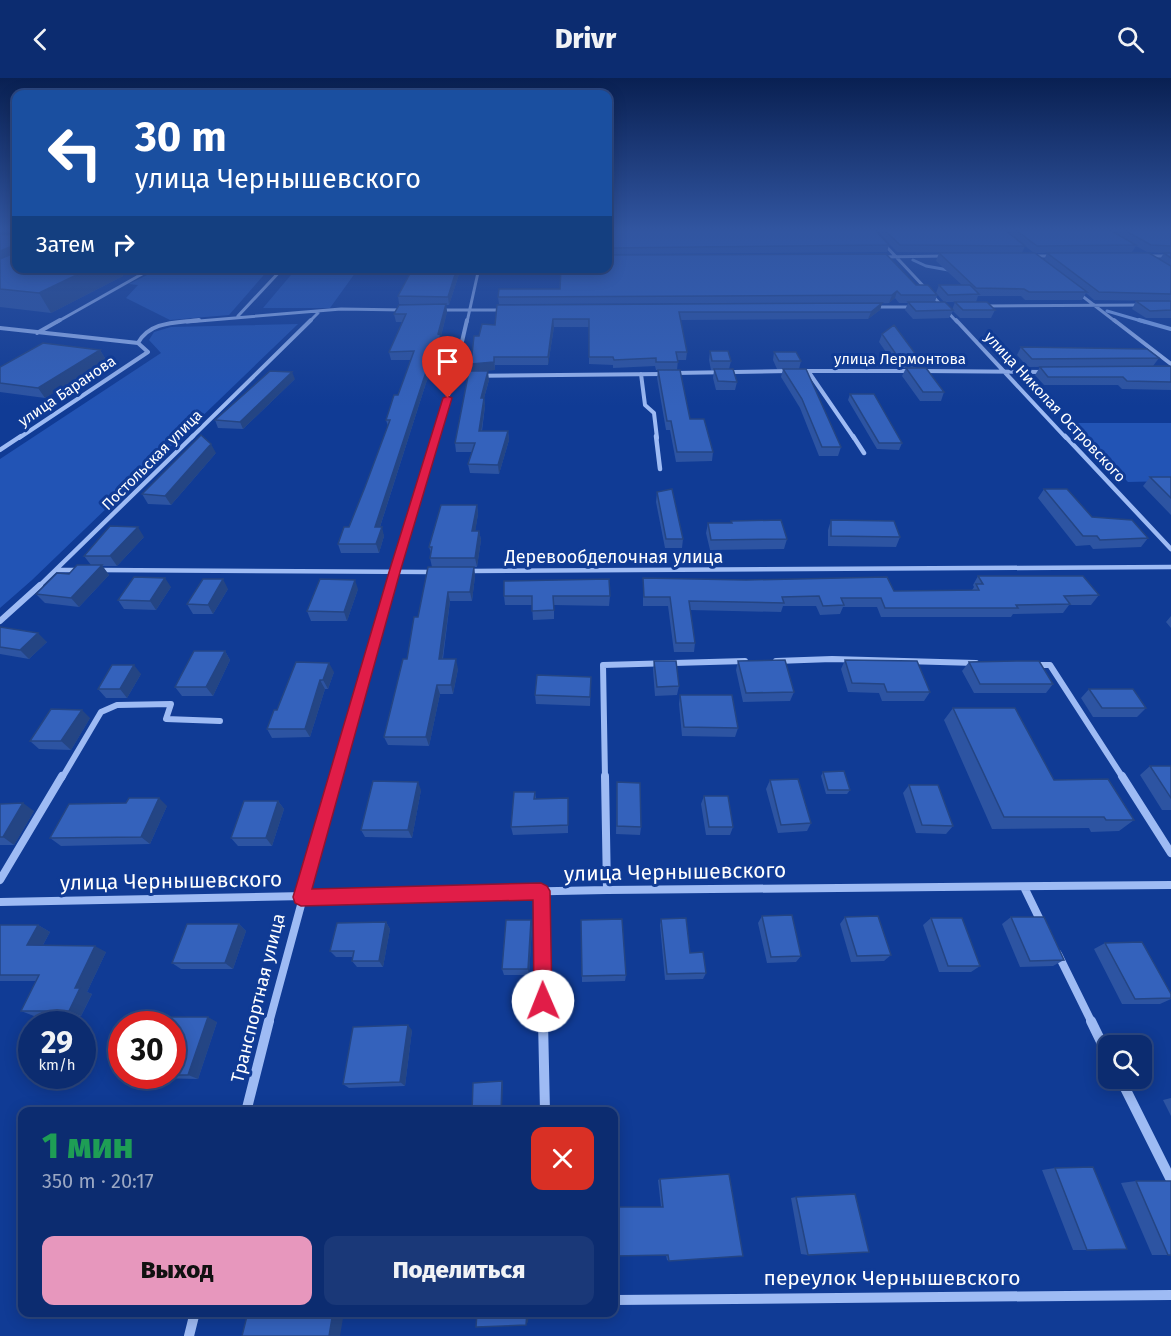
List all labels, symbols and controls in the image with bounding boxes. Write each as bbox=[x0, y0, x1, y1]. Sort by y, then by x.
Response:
icon: back bbox=[24, 23, 57, 56]
text: Drivr bbox=[555, 23, 616, 55]
icon: search bbox=[1114, 23, 1147, 56]
text: 30 m bbox=[135, 112, 227, 162]
icon: left bbox=[36, 114, 114, 192]
text: улица Чернышевского bbox=[135, 163, 421, 195]
icon: right bbox=[107, 228, 140, 261]
text: Затем bbox=[36, 231, 95, 258]
street label: улица Николая Островского bbox=[981, 328, 1129, 486]
pin bbox=[422, 336, 473, 398]
icon: arrive bbox=[431, 345, 464, 378]
street label: улица Лермонтова bbox=[834, 350, 966, 368]
street label: улица Баранова bbox=[15, 352, 119, 430]
street label: Постольская улица bbox=[98, 406, 206, 514]
street label: Деревообделочная улица bbox=[504, 546, 723, 568]
street label: улица Чернышевского bbox=[564, 857, 786, 887]
street label: улица Чернышевского bbox=[60, 866, 282, 896]
street label: Транспортная улица bbox=[226, 911, 290, 1085]
position arrow bbox=[511, 969, 575, 1033]
speed limit sign: 30 bbox=[108, 1011, 186, 1089]
text: 29 bbox=[41, 1025, 73, 1061]
map controls bbox=[1098, 1035, 1152, 1089]
button: search bbox=[1098, 1035, 1152, 1089]
text: km/h bbox=[38, 1056, 76, 1074]
text: 1 мин bbox=[42, 1124, 134, 1168]
button: close bbox=[531, 1127, 594, 1190]
text: 350 m · 20:17 bbox=[42, 1169, 154, 1193]
button: Выход bbox=[42, 1236, 312, 1305]
button: Поделиться bbox=[324, 1236, 594, 1305]
street label: переулок Чернышевского bbox=[764, 1265, 1020, 1291]

